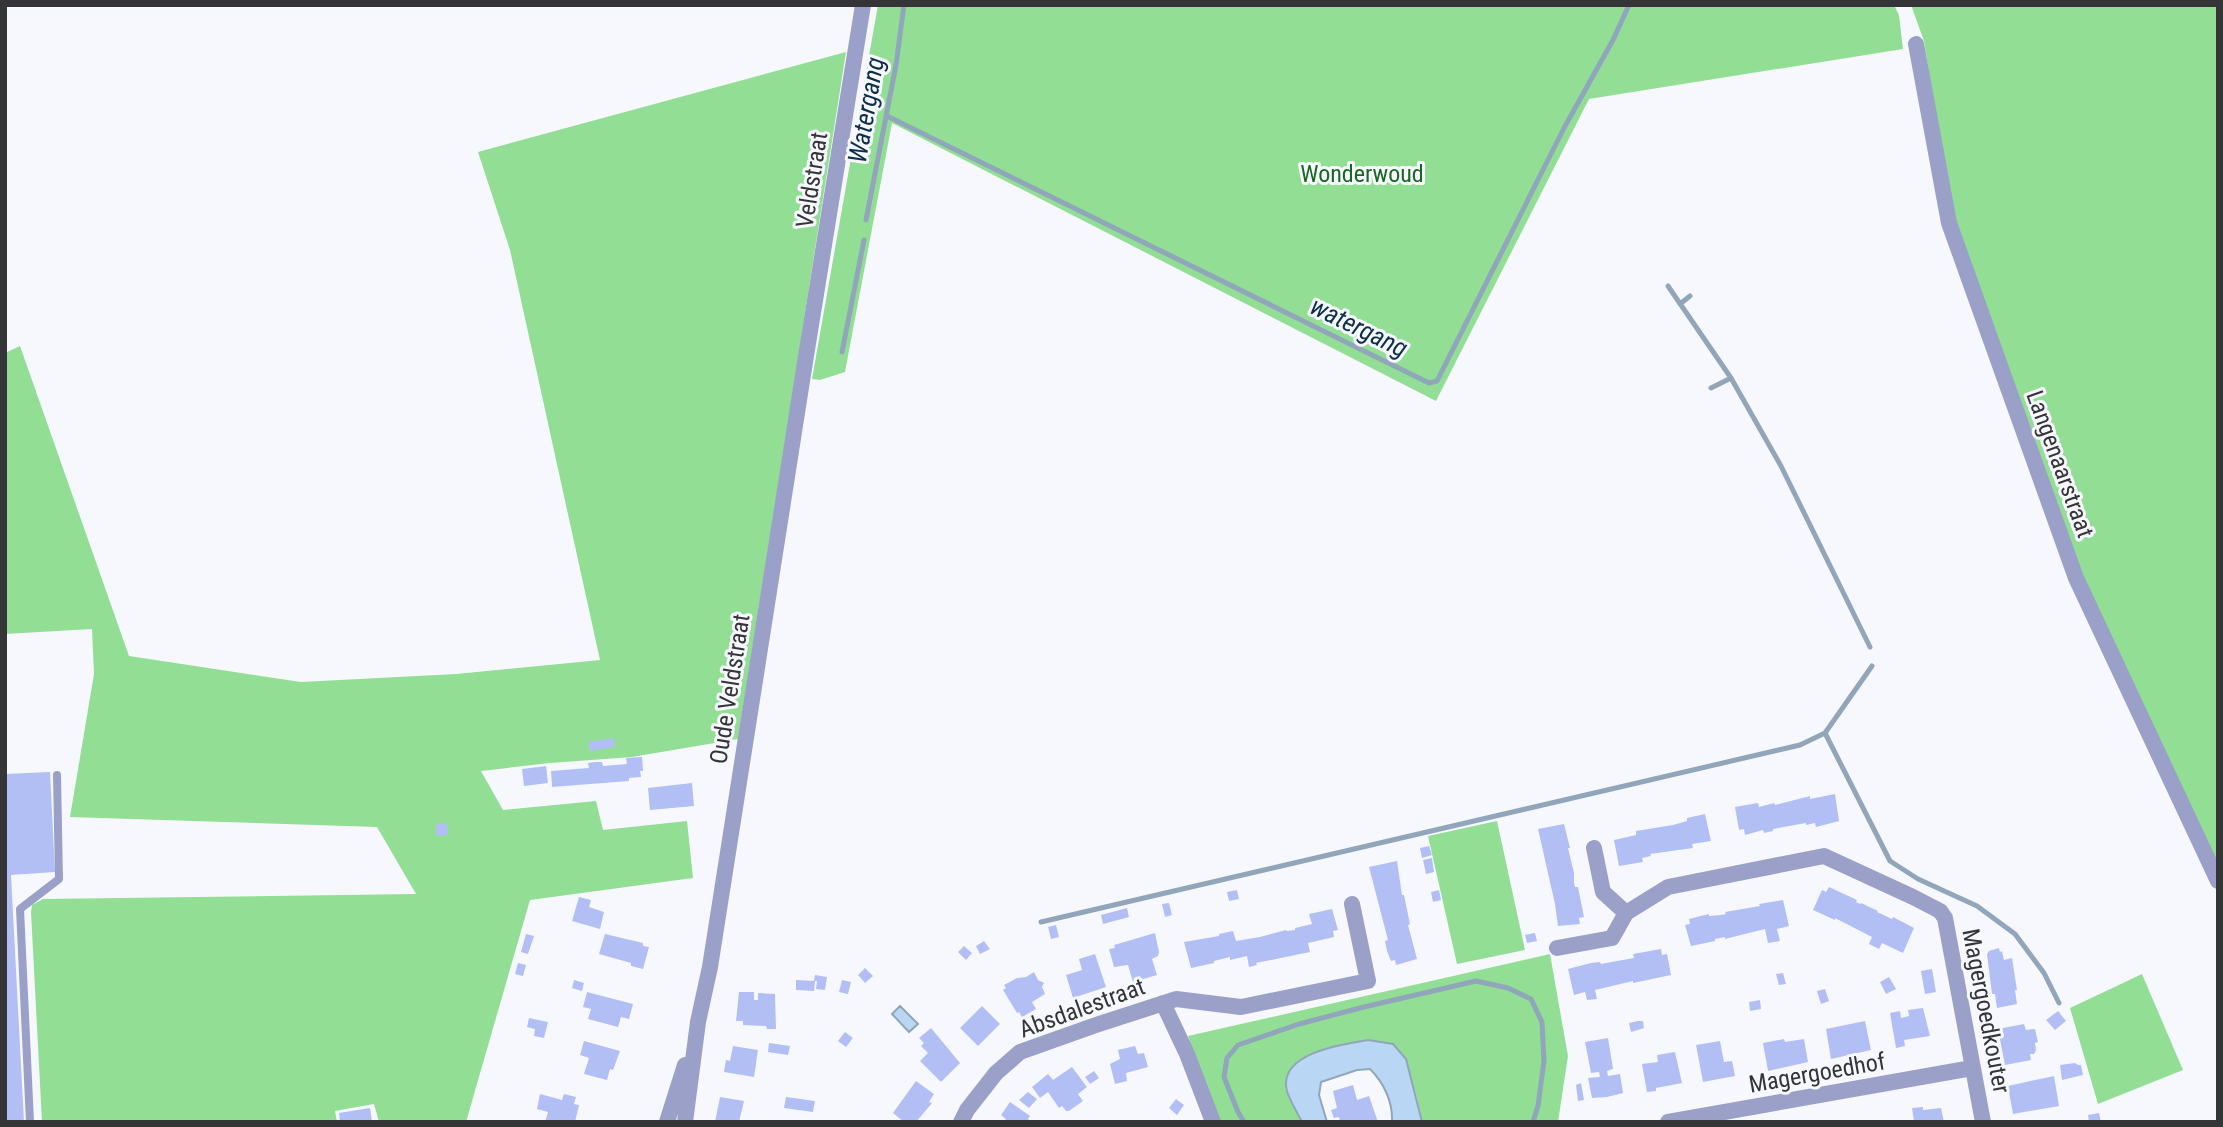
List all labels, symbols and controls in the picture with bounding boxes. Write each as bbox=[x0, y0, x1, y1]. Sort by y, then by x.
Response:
water label: Watergang bbox=[842, 55, 890, 165]
street label: Veldstraat bbox=[791, 130, 833, 230]
park label: Wonderwoud bbox=[1300, 160, 1424, 188]
water label: watergang bbox=[1306, 291, 1412, 363]
street label: Langenaarstraat bbox=[2020, 387, 2100, 541]
street label: Oude Veldstraat bbox=[704, 612, 756, 766]
street label: Magergoedkouter bbox=[1956, 926, 2016, 1096]
street label: Absdalestraat bbox=[1015, 972, 1149, 1044]
street label: Magergoedhof bbox=[1747, 1047, 1888, 1099]

